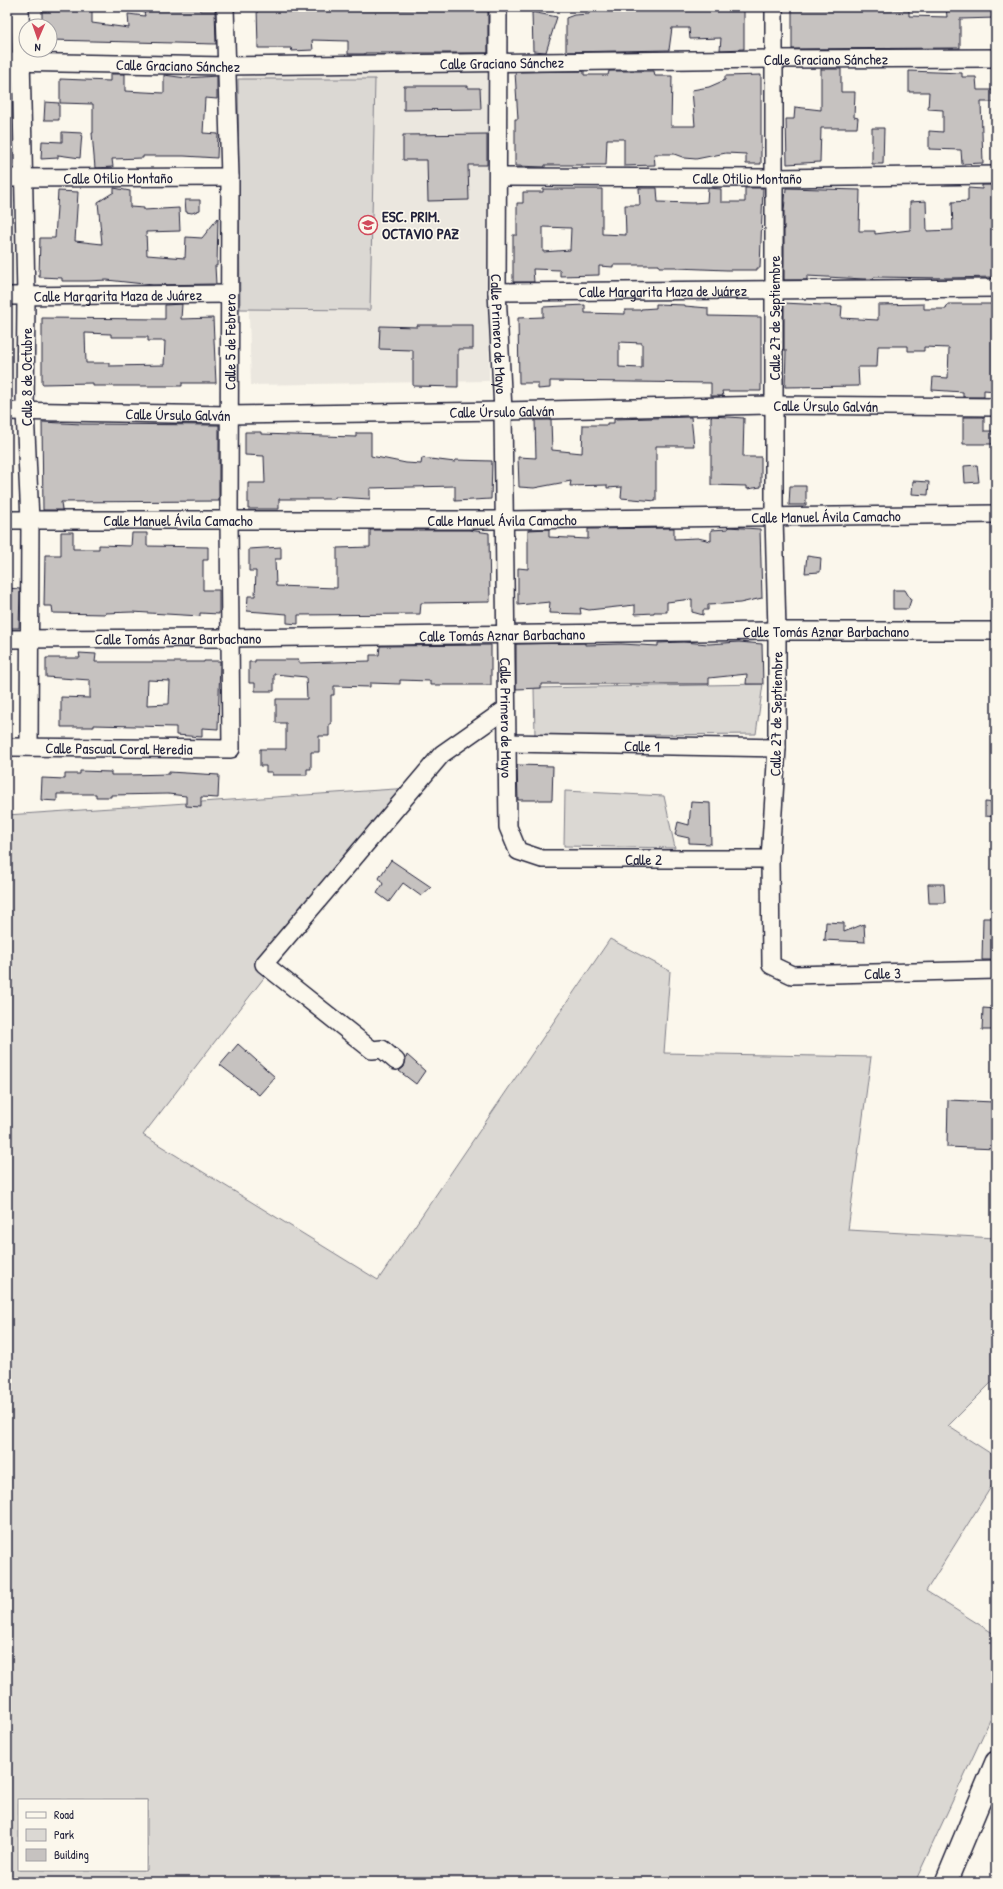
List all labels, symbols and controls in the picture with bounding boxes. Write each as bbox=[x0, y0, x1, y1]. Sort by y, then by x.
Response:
north arrow bbox=[18, 18, 58, 58]
text: N bbox=[34, 41, 41, 55]
street label: Calle Graciano Sánchez bbox=[764, 48, 889, 70]
street label: Calle Graciano Sánchez bbox=[440, 51, 565, 74]
street label: Calle Graciano Sánchez bbox=[116, 53, 241, 77]
street label: Calle Otilio Montaño bbox=[63, 167, 173, 188]
street label: Calle Otilio Montaño bbox=[692, 167, 802, 189]
place label: ESC. PRIM. OCTAVIO PAZ bbox=[382, 206, 459, 244]
school or university icon: ESC. PRIM. OCTAVIO PAZ bbox=[357, 214, 379, 236]
street label: Calle 27 de Septiembre bbox=[764, 255, 785, 381]
street label: Calle Primero de Mayo bbox=[486, 274, 513, 395]
street label: Calle Margarita Maza de Juárez bbox=[579, 279, 748, 302]
street label: Calle Margarita Maza de Juárez bbox=[34, 284, 203, 306]
street label: Calle 5 de Febrero bbox=[219, 294, 240, 390]
street label: Calle 8 de Octubre bbox=[16, 328, 37, 426]
street label: Calle Úrsulo Galván bbox=[773, 394, 879, 416]
street label: Calle Úrsulo Galván bbox=[449, 399, 555, 422]
street label: Calle Úrsulo Galván bbox=[125, 403, 231, 426]
street label: Calle Manuel Ávila Camacho bbox=[751, 505, 901, 527]
street label: Calle Manuel Ávila Camacho bbox=[427, 509, 577, 531]
street label: Calle Manuel Ávila Camacho bbox=[103, 510, 253, 531]
street label: Calle Tomás Aznar Barbachano bbox=[743, 620, 909, 642]
street label: Calle Tomás Aznar Barbachano bbox=[419, 623, 585, 646]
street label: Calle Tomás Aznar Barbachano bbox=[95, 627, 261, 649]
street label: Calle 27 de Septiembre bbox=[764, 651, 788, 777]
street label: Calle Primero de Mayo bbox=[495, 657, 518, 778]
street label: Calle 1 bbox=[624, 735, 660, 756]
street label: Calle Pascual Coral Heredia bbox=[45, 737, 193, 759]
street label: Calle 2 bbox=[625, 849, 662, 870]
street label: Calle 3 bbox=[864, 962, 901, 984]
legend bbox=[18, 1799, 148, 1871]
text: Road bbox=[54, 1806, 74, 1823]
text: Park bbox=[54, 1826, 74, 1843]
text: Building bbox=[54, 1846, 89, 1863]

